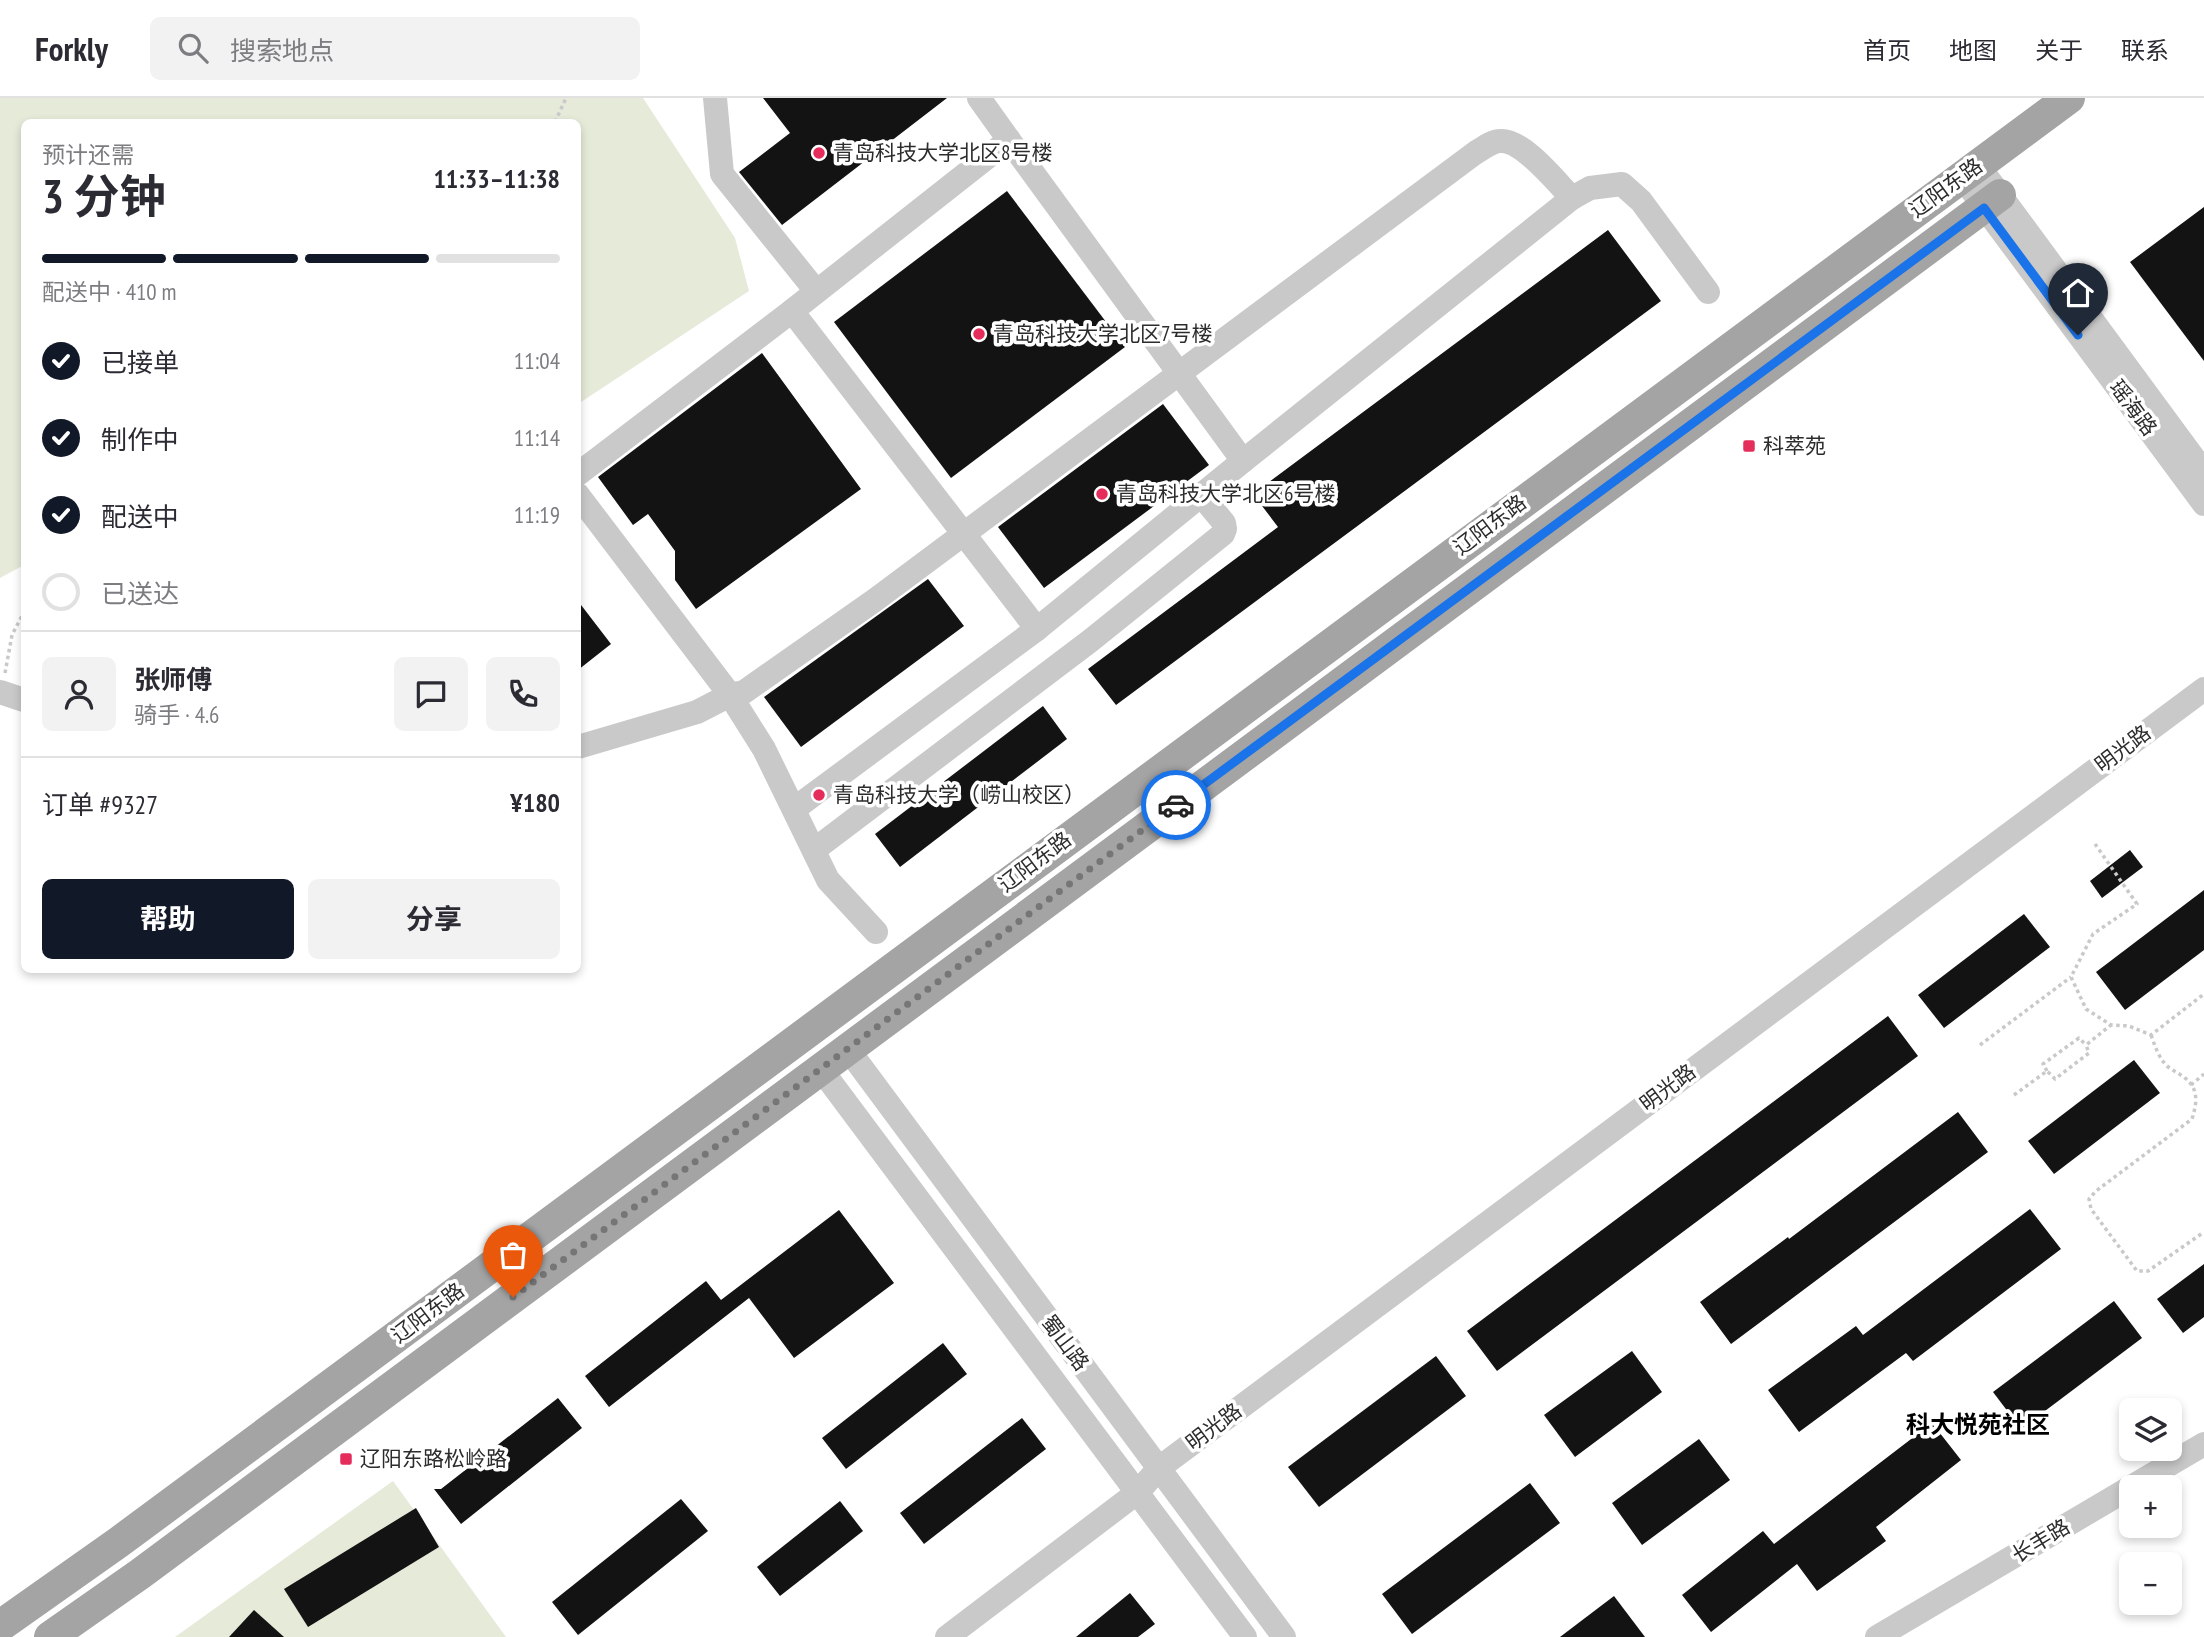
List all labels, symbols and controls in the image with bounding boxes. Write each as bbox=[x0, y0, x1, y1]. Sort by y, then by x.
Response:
search box bbox=[150, 17, 640, 80]
text: Forkly bbox=[35, 27, 108, 70]
icon: search bbox=[174, 29, 212, 67]
text: 搜索地点 bbox=[230, 34, 334, 67]
text: 首页 bbox=[1863, 35, 1911, 66]
text: 地图 bbox=[1949, 35, 1997, 66]
text: 关于 bbox=[2035, 35, 2083, 66]
text: 联系 bbox=[2121, 35, 2169, 66]
place label: 青岛科技大学北区8号楼 bbox=[833, 139, 1052, 166]
text: 预计还需 bbox=[42, 140, 134, 169]
marker: 青岛科技大学北区8号楼 bbox=[811, 145, 827, 161]
street label: 辽阳东路 bbox=[1904, 152, 1988, 223]
text: 11:33–11:38 bbox=[433, 162, 560, 195]
text: 3 分钟 bbox=[42, 166, 165, 226]
pin bbox=[2048, 263, 2108, 335]
icon: home bbox=[2059, 274, 2097, 312]
text: 配送中 · 410 m bbox=[42, 277, 177, 306]
place label: 青岛科技大学北区7号楼 bbox=[993, 320, 1212, 347]
marker: 青岛科技大学北区7号楼 bbox=[971, 326, 987, 342]
icon: check bbox=[42, 342, 80, 380]
text: 已接单 bbox=[101, 346, 179, 379]
text: 11:04 bbox=[514, 346, 560, 375]
street label: 瑶海路 bbox=[2104, 374, 2163, 441]
icon: check bbox=[42, 419, 80, 457]
text: 制作中 bbox=[101, 423, 179, 456]
text: 11:14 bbox=[514, 423, 560, 452]
place label: 科萃苑 bbox=[1763, 432, 1826, 459]
marker: 科萃苑 bbox=[1741, 438, 1757, 454]
place label: 青岛科技大学北区6号楼 bbox=[1116, 480, 1335, 507]
marker: 青岛科技大学北区6号楼 bbox=[1094, 486, 1110, 502]
street label: 辽阳东路 bbox=[1448, 489, 1531, 561]
icon: check bbox=[42, 496, 80, 534]
text: 配送中 bbox=[101, 500, 179, 533]
text: 11:19 bbox=[514, 500, 560, 529]
text: 已送达 bbox=[101, 577, 179, 610]
button: person bbox=[42, 657, 116, 731]
button: chat bbox=[394, 657, 468, 731]
button: phone bbox=[486, 657, 560, 731]
text: 张师傅 bbox=[134, 663, 212, 696]
text: 骑手 · 4.6 bbox=[134, 700, 219, 729]
street label: 明光路 bbox=[2089, 719, 2156, 778]
courier bbox=[1141, 770, 1211, 840]
place label: 青岛科技大学（崂山校区） bbox=[833, 781, 1085, 808]
text: ¥180 bbox=[510, 786, 560, 819]
icon: car bbox=[1157, 786, 1195, 824]
marker: 青岛科技大学（崂山校区） bbox=[811, 787, 827, 803]
text: 订单 #9327 bbox=[42, 788, 158, 821]
street label: 辽阳东路 bbox=[993, 826, 1076, 898]
button: 帮助 bbox=[42, 879, 294, 959]
button: 分享 bbox=[308, 879, 560, 959]
street label: 明光路 bbox=[1634, 1058, 1701, 1117]
pin bbox=[483, 1225, 543, 1297]
icon: bag bbox=[494, 1236, 532, 1274]
street label: 辽阳东路 bbox=[386, 1277, 469, 1349]
street label: 蜀山路 bbox=[1036, 1309, 1095, 1376]
street label: 明光路 bbox=[1180, 1397, 1247, 1456]
map controls bbox=[2119, 1398, 2182, 1615]
button: layers bbox=[2119, 1398, 2182, 1461]
district label: 科大悦苑社区 bbox=[1906, 1409, 2050, 1440]
place label: 辽阳东路松岭路 bbox=[360, 1445, 507, 1472]
marker: 辽阳东路松岭路 bbox=[338, 1451, 354, 1467]
button: + bbox=[2119, 1475, 2182, 1538]
street label: 长丰路 bbox=[2007, 1513, 2075, 1568]
button: − bbox=[2119, 1552, 2182, 1615]

